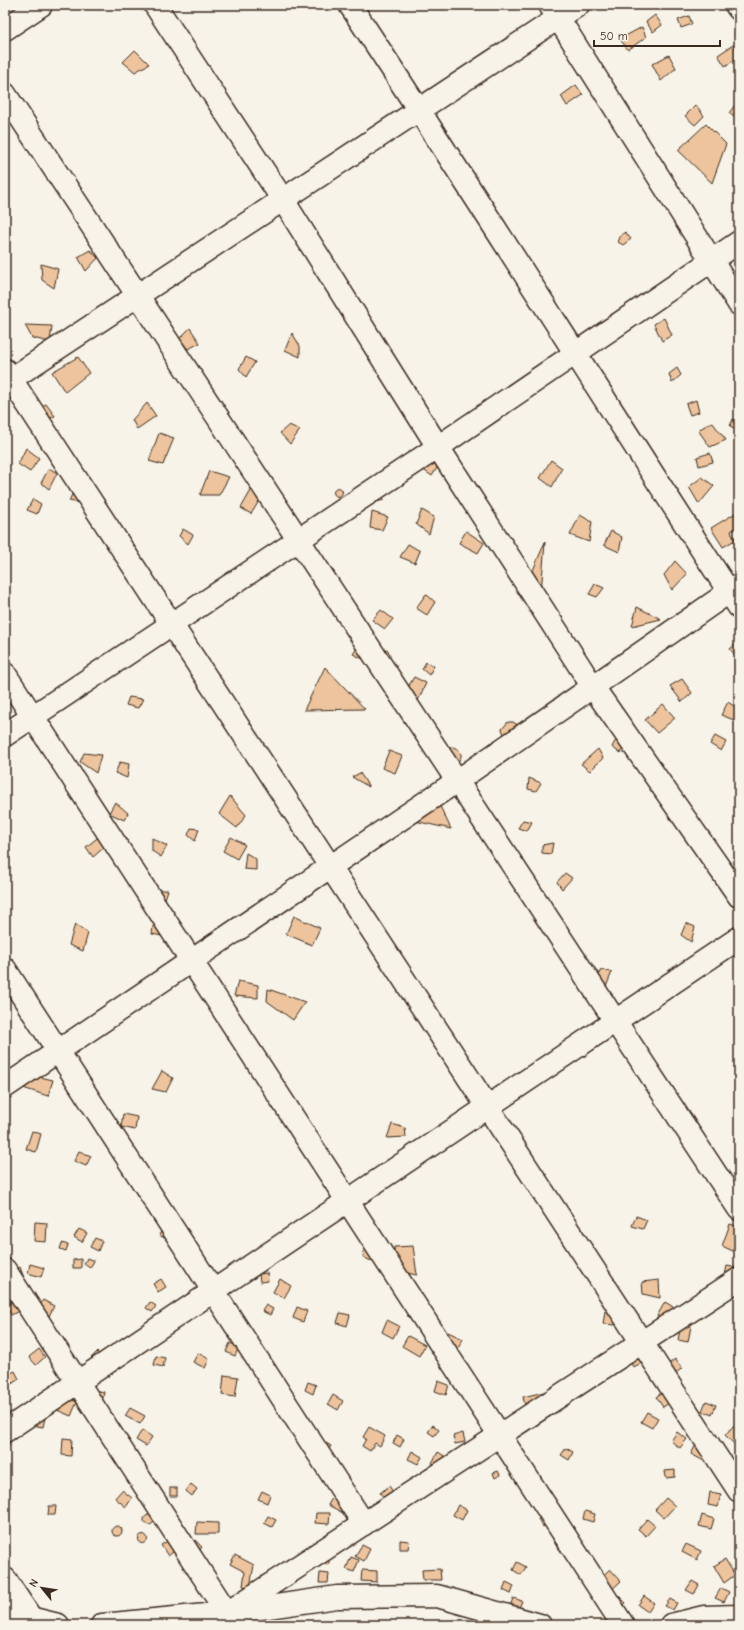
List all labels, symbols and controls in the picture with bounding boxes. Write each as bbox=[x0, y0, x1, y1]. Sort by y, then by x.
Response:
scale bar bbox=[594, 22, 720, 48]
text: 50 m bbox=[600, 29, 628, 43]
north arrow bbox=[22, 1568, 62, 1608]
text: N bbox=[26, 1577, 41, 1590]

